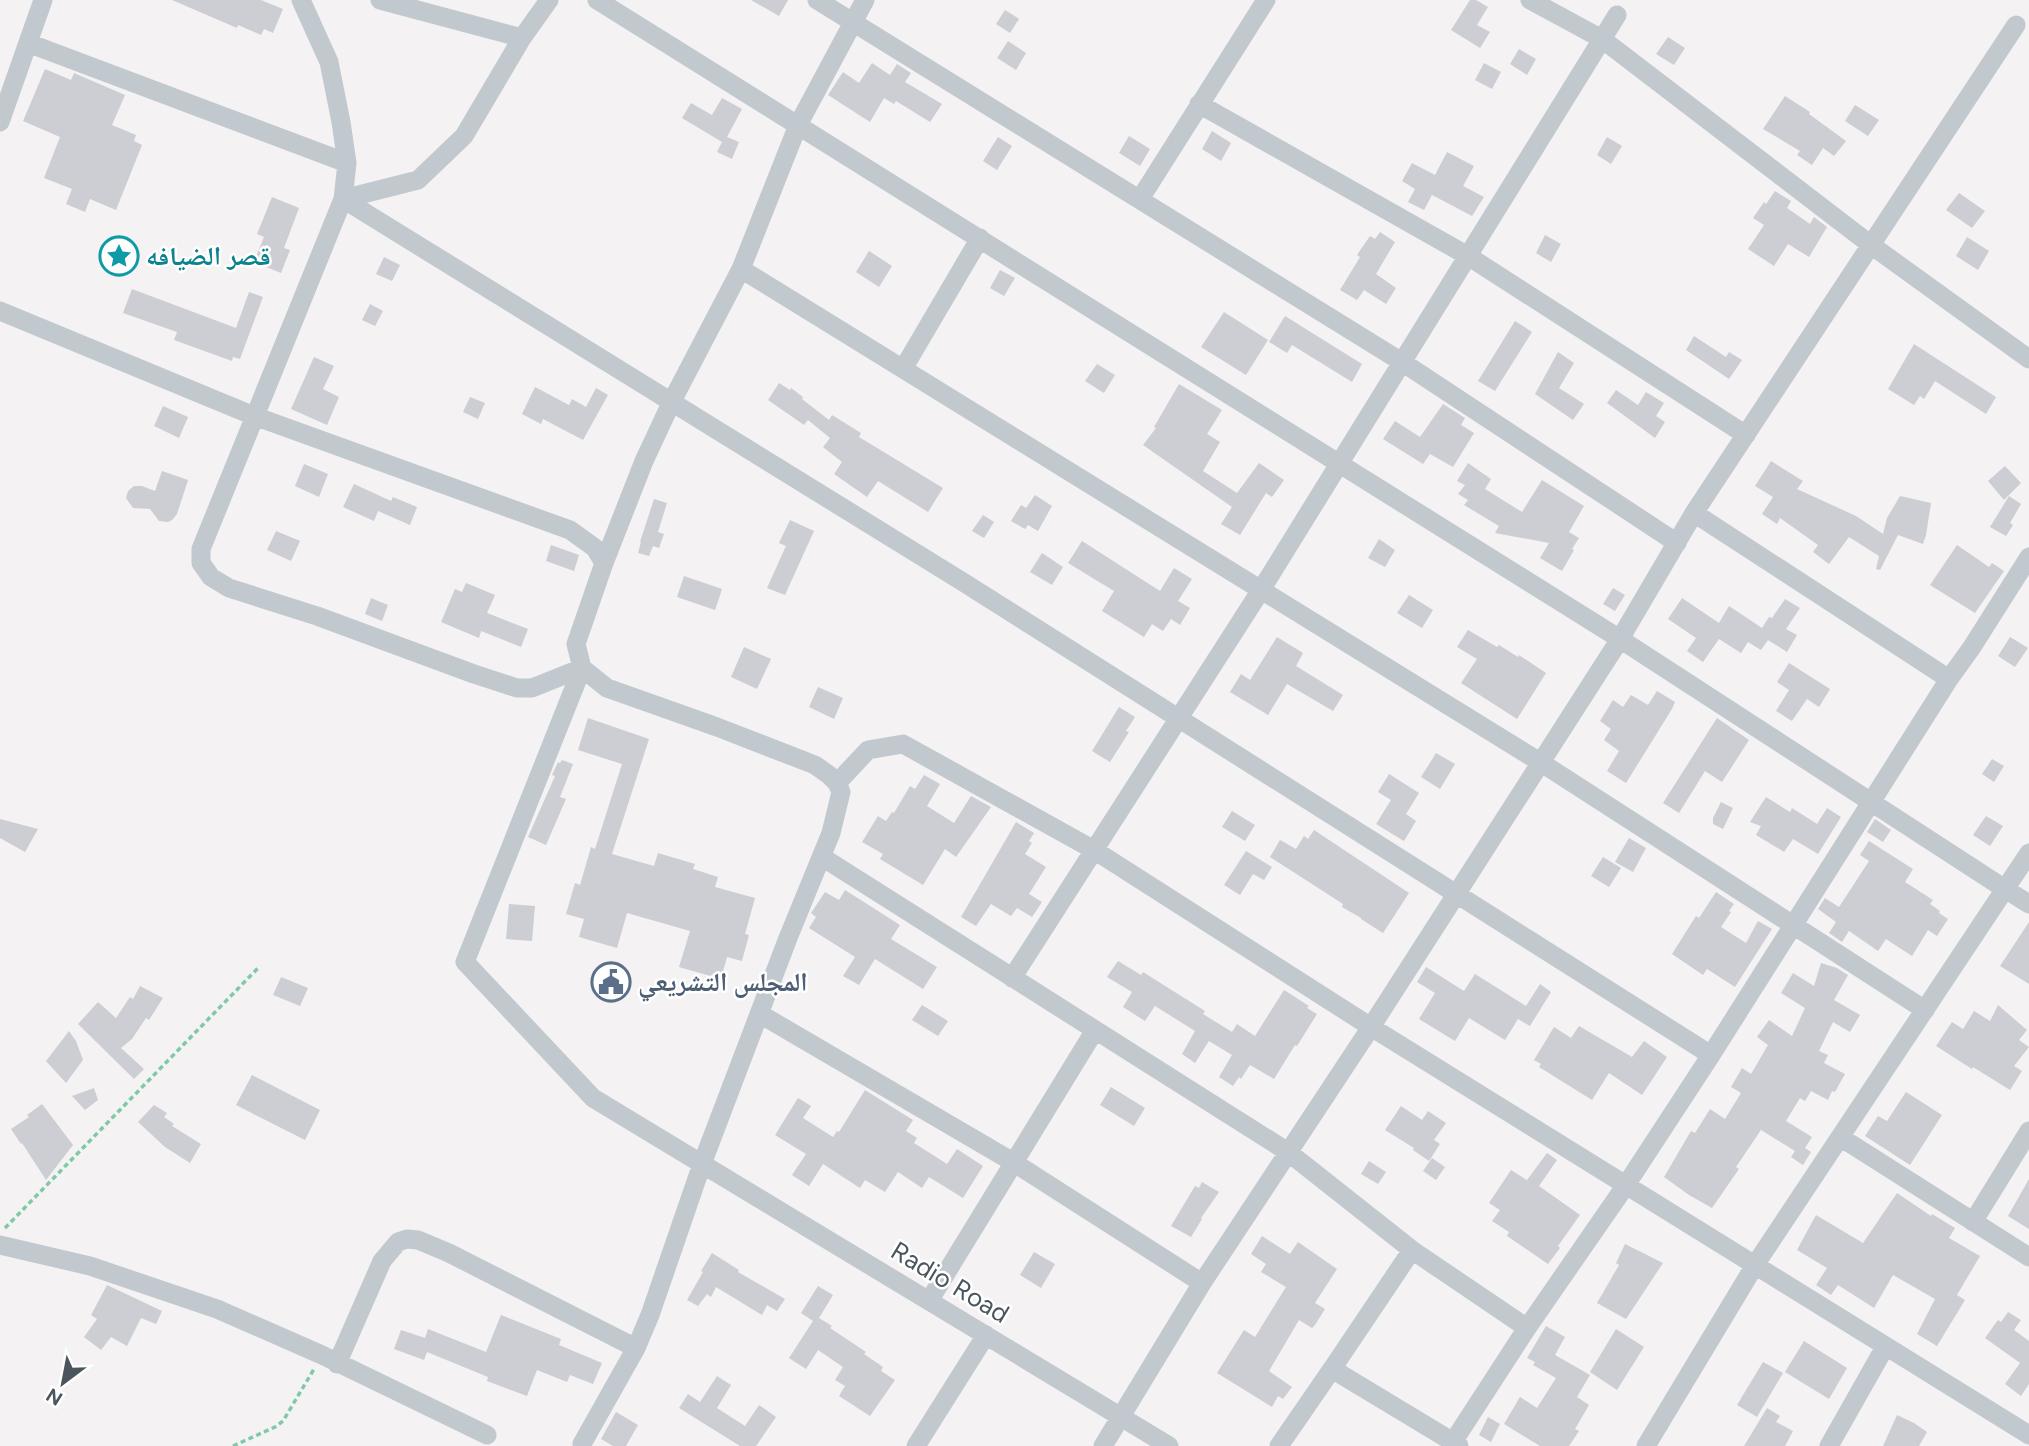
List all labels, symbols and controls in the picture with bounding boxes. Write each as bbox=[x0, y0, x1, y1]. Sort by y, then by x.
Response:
place icon: قصر الضيافه bbox=[98, 235, 140, 277]
place label: قصر الضيافه bbox=[146, 240, 271, 272]
public building icon: المجلس التشريعي bbox=[590, 961, 632, 1003]
place label: المجلس التشريعي bbox=[638, 966, 808, 1002]
street label: Radio Road bbox=[885, 1234, 1015, 1330]
north arrow bbox=[28, 1348, 98, 1418]
text: N bbox=[42, 1383, 67, 1411]

